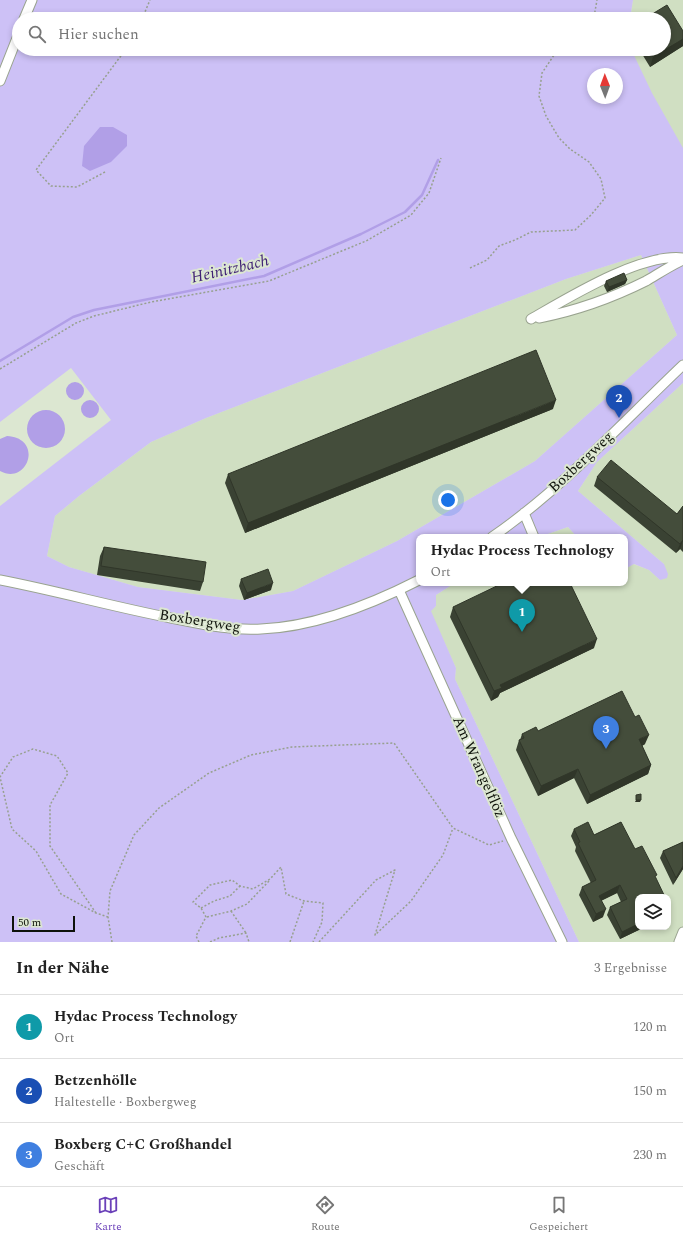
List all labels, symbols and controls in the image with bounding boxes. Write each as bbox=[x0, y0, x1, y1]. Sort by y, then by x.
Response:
search box bbox=[12, 12, 671, 56]
icon: search bbox=[26, 23, 48, 45]
text: Hier suchen bbox=[58, 23, 139, 46]
north arrow bbox=[587, 68, 623, 104]
water label: Heinitzbach bbox=[189, 248, 271, 290]
pin: 2 bbox=[606, 385, 632, 418]
street label: Boxbergweg bbox=[543, 426, 619, 498]
your location bbox=[438, 490, 458, 510]
popup bbox=[416, 534, 628, 586]
text: Hydac Process Technology bbox=[430, 539, 614, 562]
text: Ort bbox=[430, 562, 451, 582]
pin: 1 bbox=[509, 599, 535, 632]
street label: Boxbergweg bbox=[158, 603, 242, 639]
street label: Am Wrangelflöz bbox=[446, 713, 512, 821]
pin: 3 bbox=[593, 716, 619, 749]
map controls bbox=[635, 894, 671, 930]
button: layers bbox=[635, 894, 671, 930]
scale bar bbox=[12, 914, 75, 933]
text: 50 m bbox=[18, 914, 41, 931]
text: In der Nähe bbox=[16, 955, 109, 981]
text: 3 Ergebnisse bbox=[594, 958, 667, 978]
text: Hydac Process Technology bbox=[54, 1005, 237, 1028]
text: 1 bbox=[25, 1017, 33, 1037]
text: 120 m bbox=[633, 1017, 667, 1037]
text: Ort bbox=[54, 1028, 74, 1048]
text: Betzenhölle bbox=[54, 1069, 137, 1092]
text: 2 bbox=[25, 1081, 33, 1101]
text: 150 m bbox=[633, 1081, 667, 1101]
text: Haltestelle · Boxbergweg bbox=[54, 1092, 197, 1112]
text: Boxberg C+C Großhandel bbox=[54, 1133, 232, 1156]
text: 3 bbox=[25, 1145, 33, 1165]
text: 230 m bbox=[633, 1145, 667, 1165]
text: Geschäft bbox=[54, 1156, 105, 1176]
tab: Karte bbox=[95, 1194, 121, 1235]
tab: Route bbox=[311, 1194, 340, 1235]
tab: Gespeichert bbox=[529, 1194, 588, 1235]

